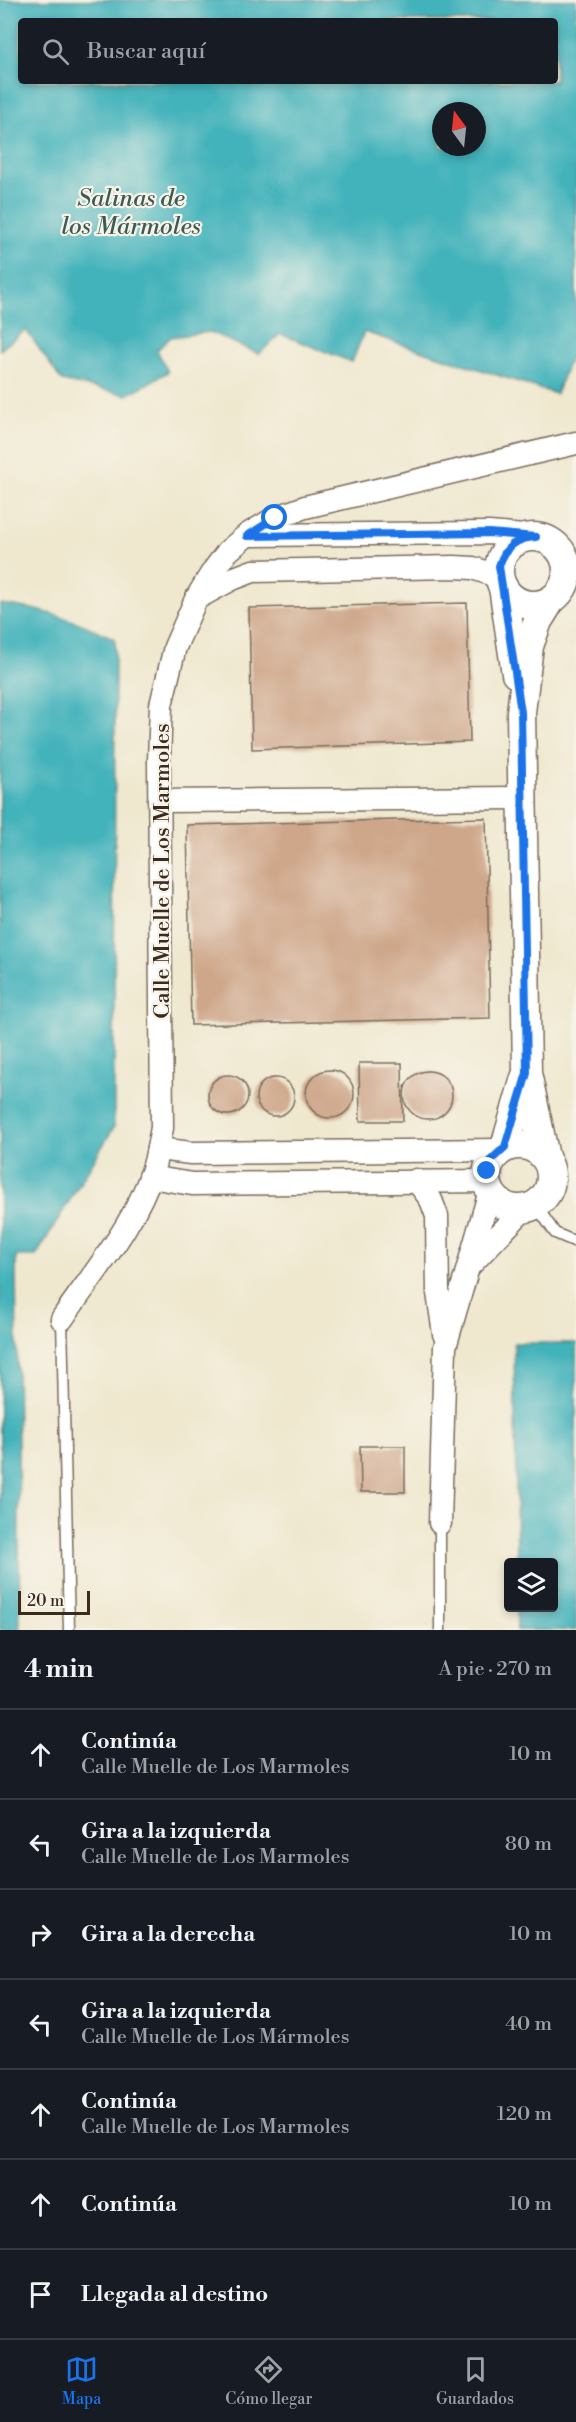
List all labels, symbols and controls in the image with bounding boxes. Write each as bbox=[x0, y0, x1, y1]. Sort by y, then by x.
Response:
search box bbox=[18, 18, 558, 84]
icon: search bbox=[39, 35, 72, 68]
text: Buscar aquí bbox=[87, 38, 205, 65]
north arrow bbox=[432, 102, 486, 156]
water label: Salinas de los Mármoles bbox=[61, 184, 201, 242]
route start bbox=[261, 504, 287, 530]
street label: Calle Muelle de Los Marmoles bbox=[149, 723, 176, 1019]
route end bbox=[473, 1157, 499, 1183]
map controls bbox=[504, 1558, 558, 1612]
button: layers bbox=[504, 1558, 558, 1612]
scale bar bbox=[18, 1588, 90, 1616]
text: 20 m bbox=[27, 1591, 64, 1611]
text: 4 min bbox=[24, 1653, 94, 1685]
text: A pie · 270 m bbox=[439, 1657, 552, 1682]
text: Continúa bbox=[81, 1728, 177, 1755]
icon: ahead bbox=[24, 1738, 57, 1771]
text: 10 m bbox=[509, 1742, 552, 1767]
text: Calle Muelle de Los Marmoles bbox=[81, 1755, 349, 1780]
text: Gira a la izquierda bbox=[81, 1818, 271, 1845]
icon: left bbox=[24, 1828, 57, 1861]
text: 80 m bbox=[505, 1832, 552, 1857]
text: Calle Muelle de Los Marmoles bbox=[81, 1845, 349, 1870]
icon: right bbox=[24, 1918, 57, 1951]
text: Gira a la derecha bbox=[81, 1921, 255, 1948]
text: 10 m bbox=[509, 1922, 552, 1947]
text: Gira a la izquierda bbox=[81, 1998, 271, 2025]
icon: left bbox=[24, 2008, 57, 2041]
text: 40 m bbox=[505, 2012, 552, 2037]
text: Calle Muelle de Los Mármoles bbox=[81, 2025, 349, 2050]
text: Continúa bbox=[81, 2088, 177, 2115]
icon: ahead bbox=[24, 2098, 57, 2131]
text: 120 m bbox=[497, 2102, 552, 2127]
text: Calle Muelle de Los Marmoles bbox=[81, 2115, 349, 2140]
icon: ahead bbox=[24, 2188, 57, 2221]
text: Continúa bbox=[81, 2191, 177, 2218]
text: 10 m bbox=[509, 2192, 552, 2217]
icon: arrive bbox=[24, 2278, 57, 2311]
text: Llegada al destino bbox=[81, 2281, 268, 2308]
tab: Mapa bbox=[62, 2353, 101, 2409]
tab: Cómo llegar bbox=[225, 2353, 312, 2409]
tab: Guardados bbox=[436, 2353, 514, 2409]

